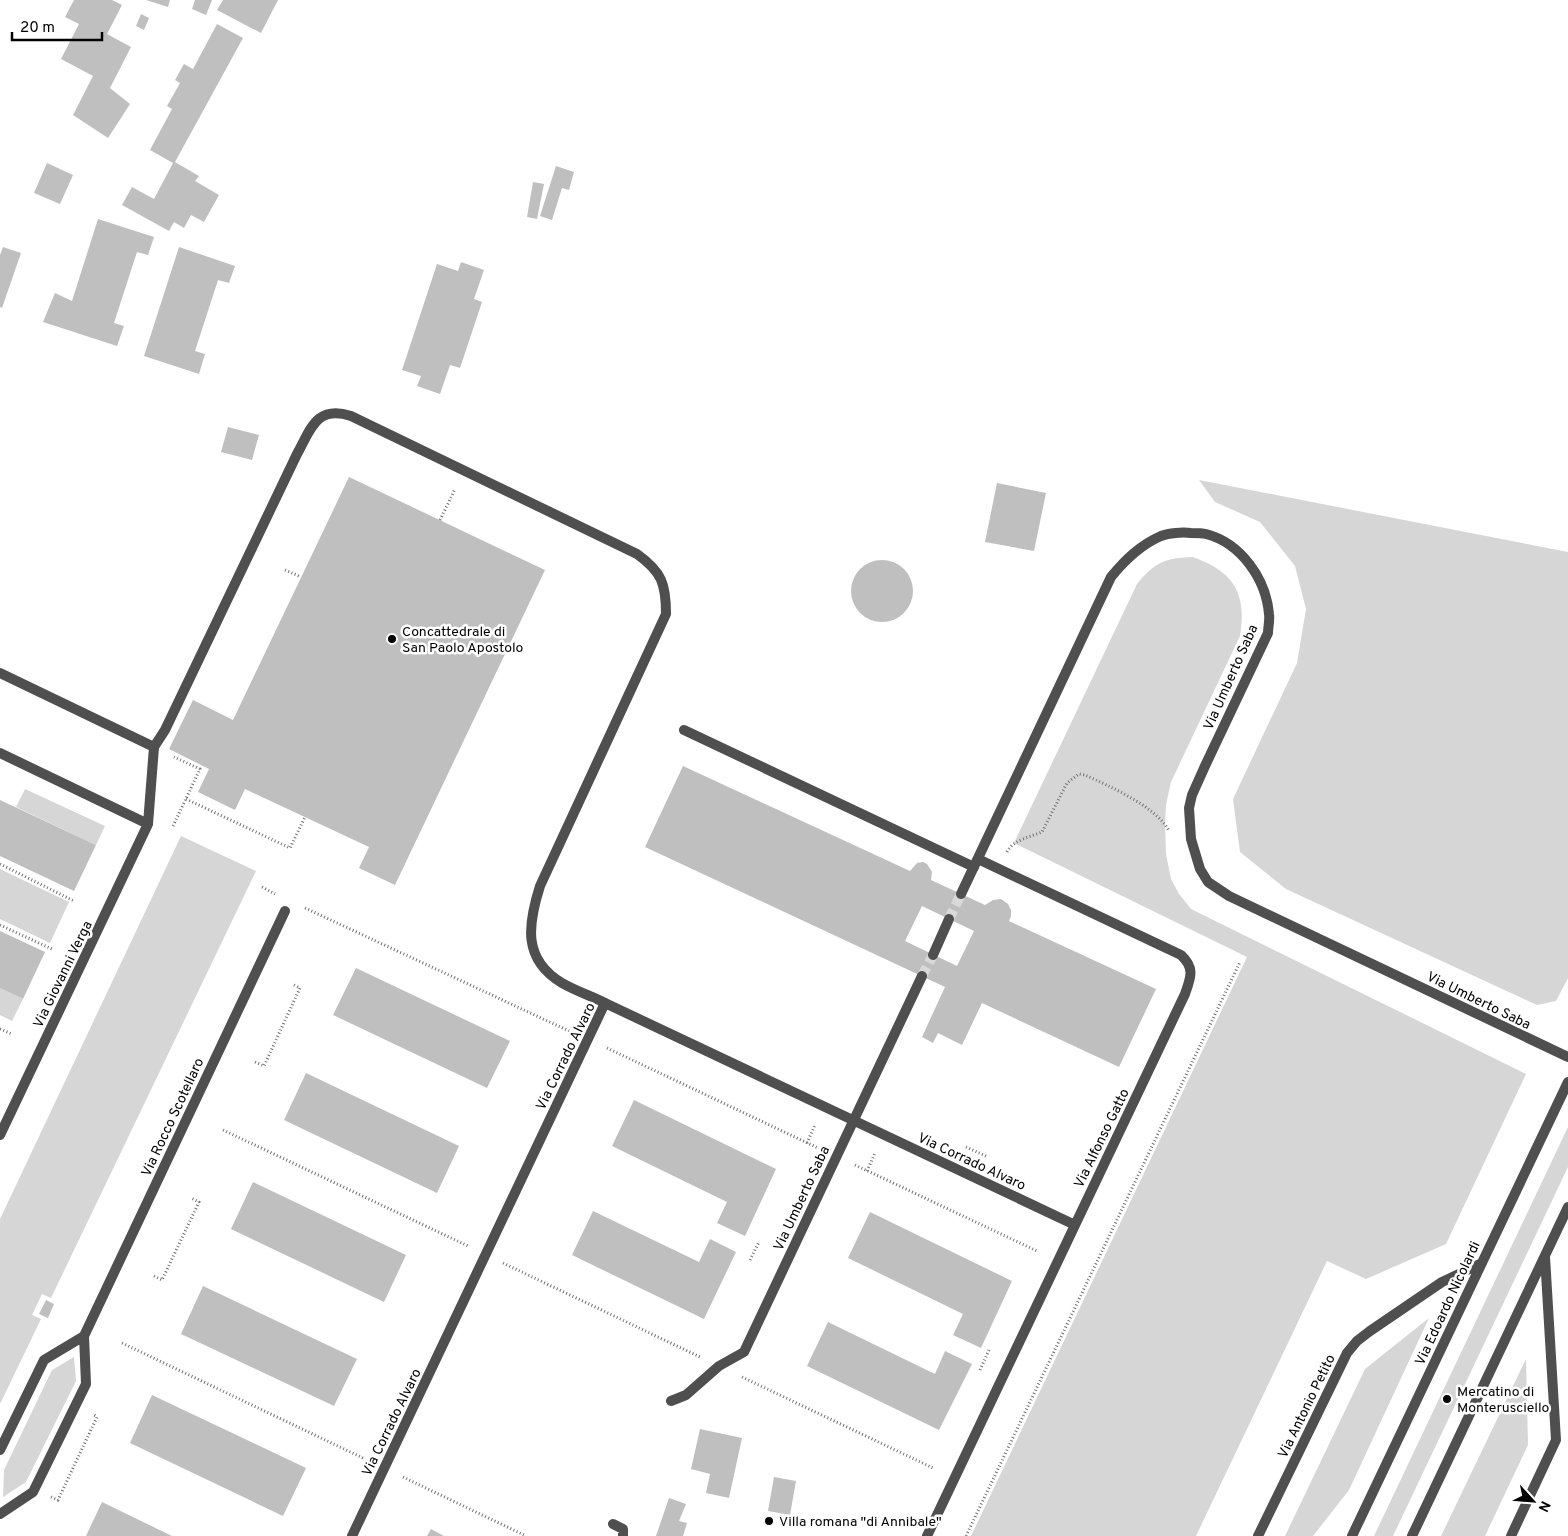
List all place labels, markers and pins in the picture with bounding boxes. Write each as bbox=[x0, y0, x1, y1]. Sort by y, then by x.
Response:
place label: Concattedrale di San Paolo Apostolo bbox=[402, 624, 524, 657]
marker: Concattedrale di San Paolo Apostolo bbox=[386, 633, 398, 645]
place label: Mercatino di Monterusciello bbox=[1457, 1384, 1550, 1417]
marker: Mercatino di Monterusciello bbox=[1441, 1393, 1453, 1405]
place label: Villa romana "di Annibale" bbox=[779, 1514, 942, 1531]
marker: Villa romana "di Annibale" bbox=[763, 1515, 775, 1527]

